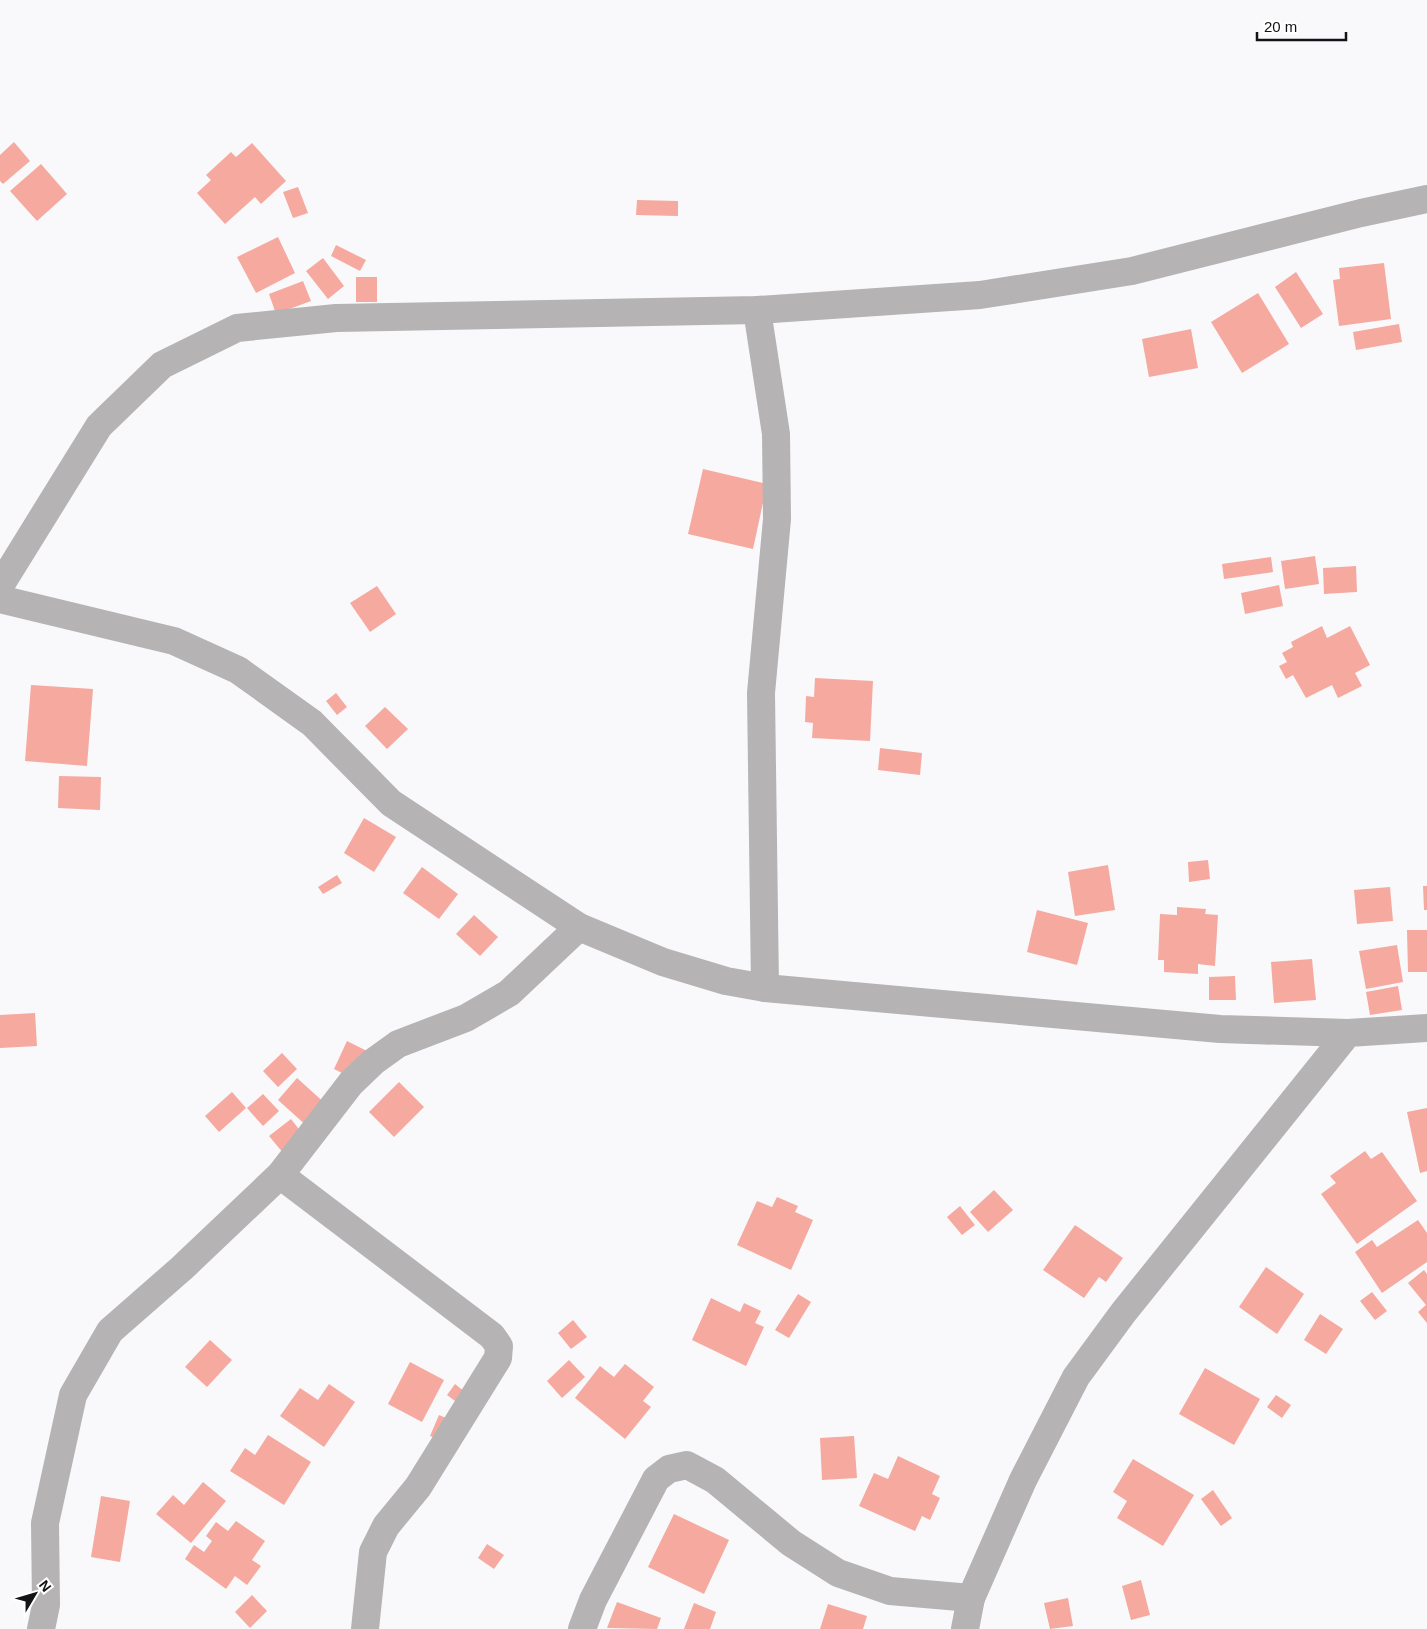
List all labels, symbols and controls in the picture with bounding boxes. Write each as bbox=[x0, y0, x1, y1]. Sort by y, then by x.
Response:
scale bar bbox=[1257, 10, 1346, 42]
text: 20 m bbox=[1264, 18, 1297, 35]
north arrow bbox=[10, 1569, 60, 1619]
text: N bbox=[36, 1577, 55, 1595]

